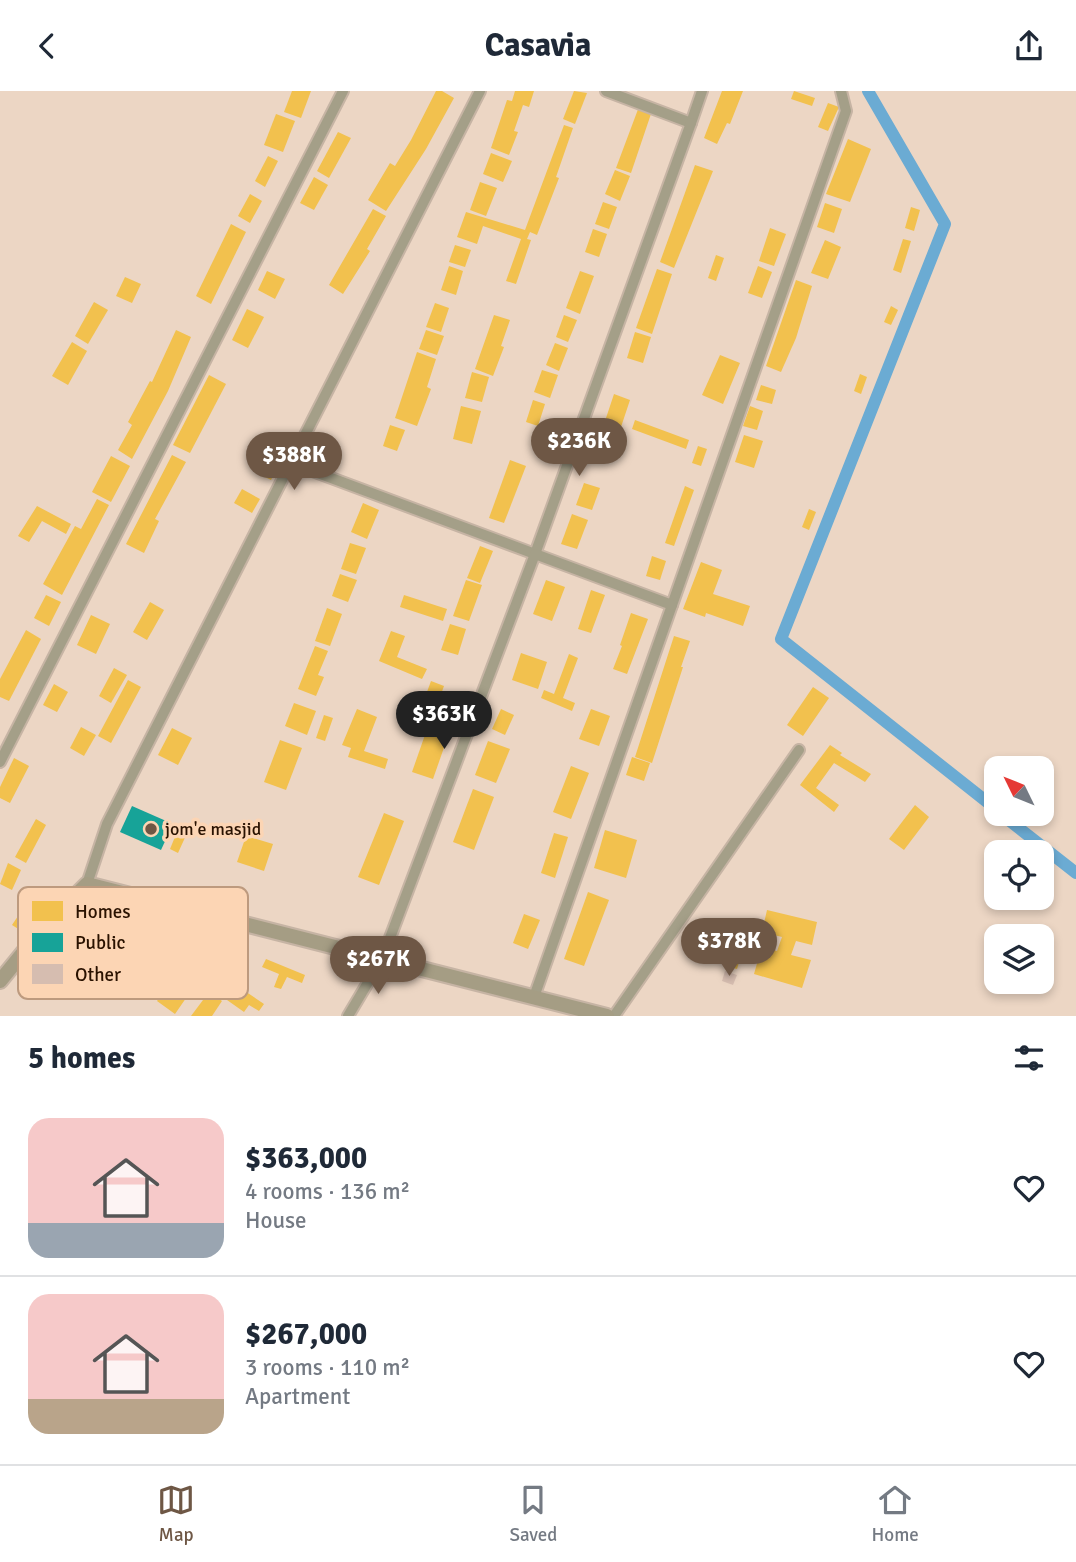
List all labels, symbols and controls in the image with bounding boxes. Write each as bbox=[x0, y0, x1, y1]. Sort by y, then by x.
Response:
text: Casavia bbox=[485, 26, 591, 65]
icon: back bbox=[28, 27, 66, 65]
icon: share bbox=[1010, 27, 1048, 65]
pin: $236K bbox=[530, 419, 628, 478]
text: $236K bbox=[547, 426, 611, 455]
pin: $388K bbox=[245, 433, 343, 492]
text: $388K bbox=[262, 440, 326, 469]
pin: $363K bbox=[395, 691, 493, 751]
text: $363K bbox=[412, 699, 476, 728]
north arrow bbox=[984, 756, 1054, 826]
map controls bbox=[984, 756, 1054, 994]
place label: jom'e masjid bbox=[165, 818, 261, 840]
marker: jom'e masjid bbox=[143, 821, 159, 837]
button: locate bbox=[984, 840, 1054, 910]
legend bbox=[18, 887, 248, 999]
text: Homes bbox=[75, 900, 131, 924]
pin: $378K bbox=[680, 919, 778, 978]
button: layers bbox=[984, 924, 1054, 994]
text: $378K bbox=[697, 926, 761, 955]
text: Public bbox=[75, 931, 126, 955]
pin: $267K bbox=[329, 937, 427, 996]
text: $267K bbox=[346, 944, 410, 973]
text: Other bbox=[75, 963, 121, 987]
icon: filters bbox=[1010, 1039, 1048, 1077]
text: 5 homes bbox=[28, 1040, 135, 1077]
text: $363,000 bbox=[245, 1140, 367, 1177]
icon: home bbox=[84, 1146, 168, 1230]
icon: heart bbox=[1010, 1169, 1048, 1207]
text: 4 rooms · 136 m² bbox=[245, 1177, 410, 1206]
text: House bbox=[245, 1206, 307, 1235]
text: $267,000 bbox=[245, 1316, 367, 1353]
icon: home bbox=[84, 1322, 168, 1406]
icon: heart bbox=[1010, 1345, 1048, 1383]
text: 3 rooms · 110 m² bbox=[245, 1353, 410, 1382]
text: Apartment bbox=[245, 1382, 350, 1411]
tab: Map bbox=[157, 1481, 195, 1547]
tab: Saved bbox=[509, 1481, 557, 1547]
tab: Home bbox=[872, 1481, 919, 1547]

